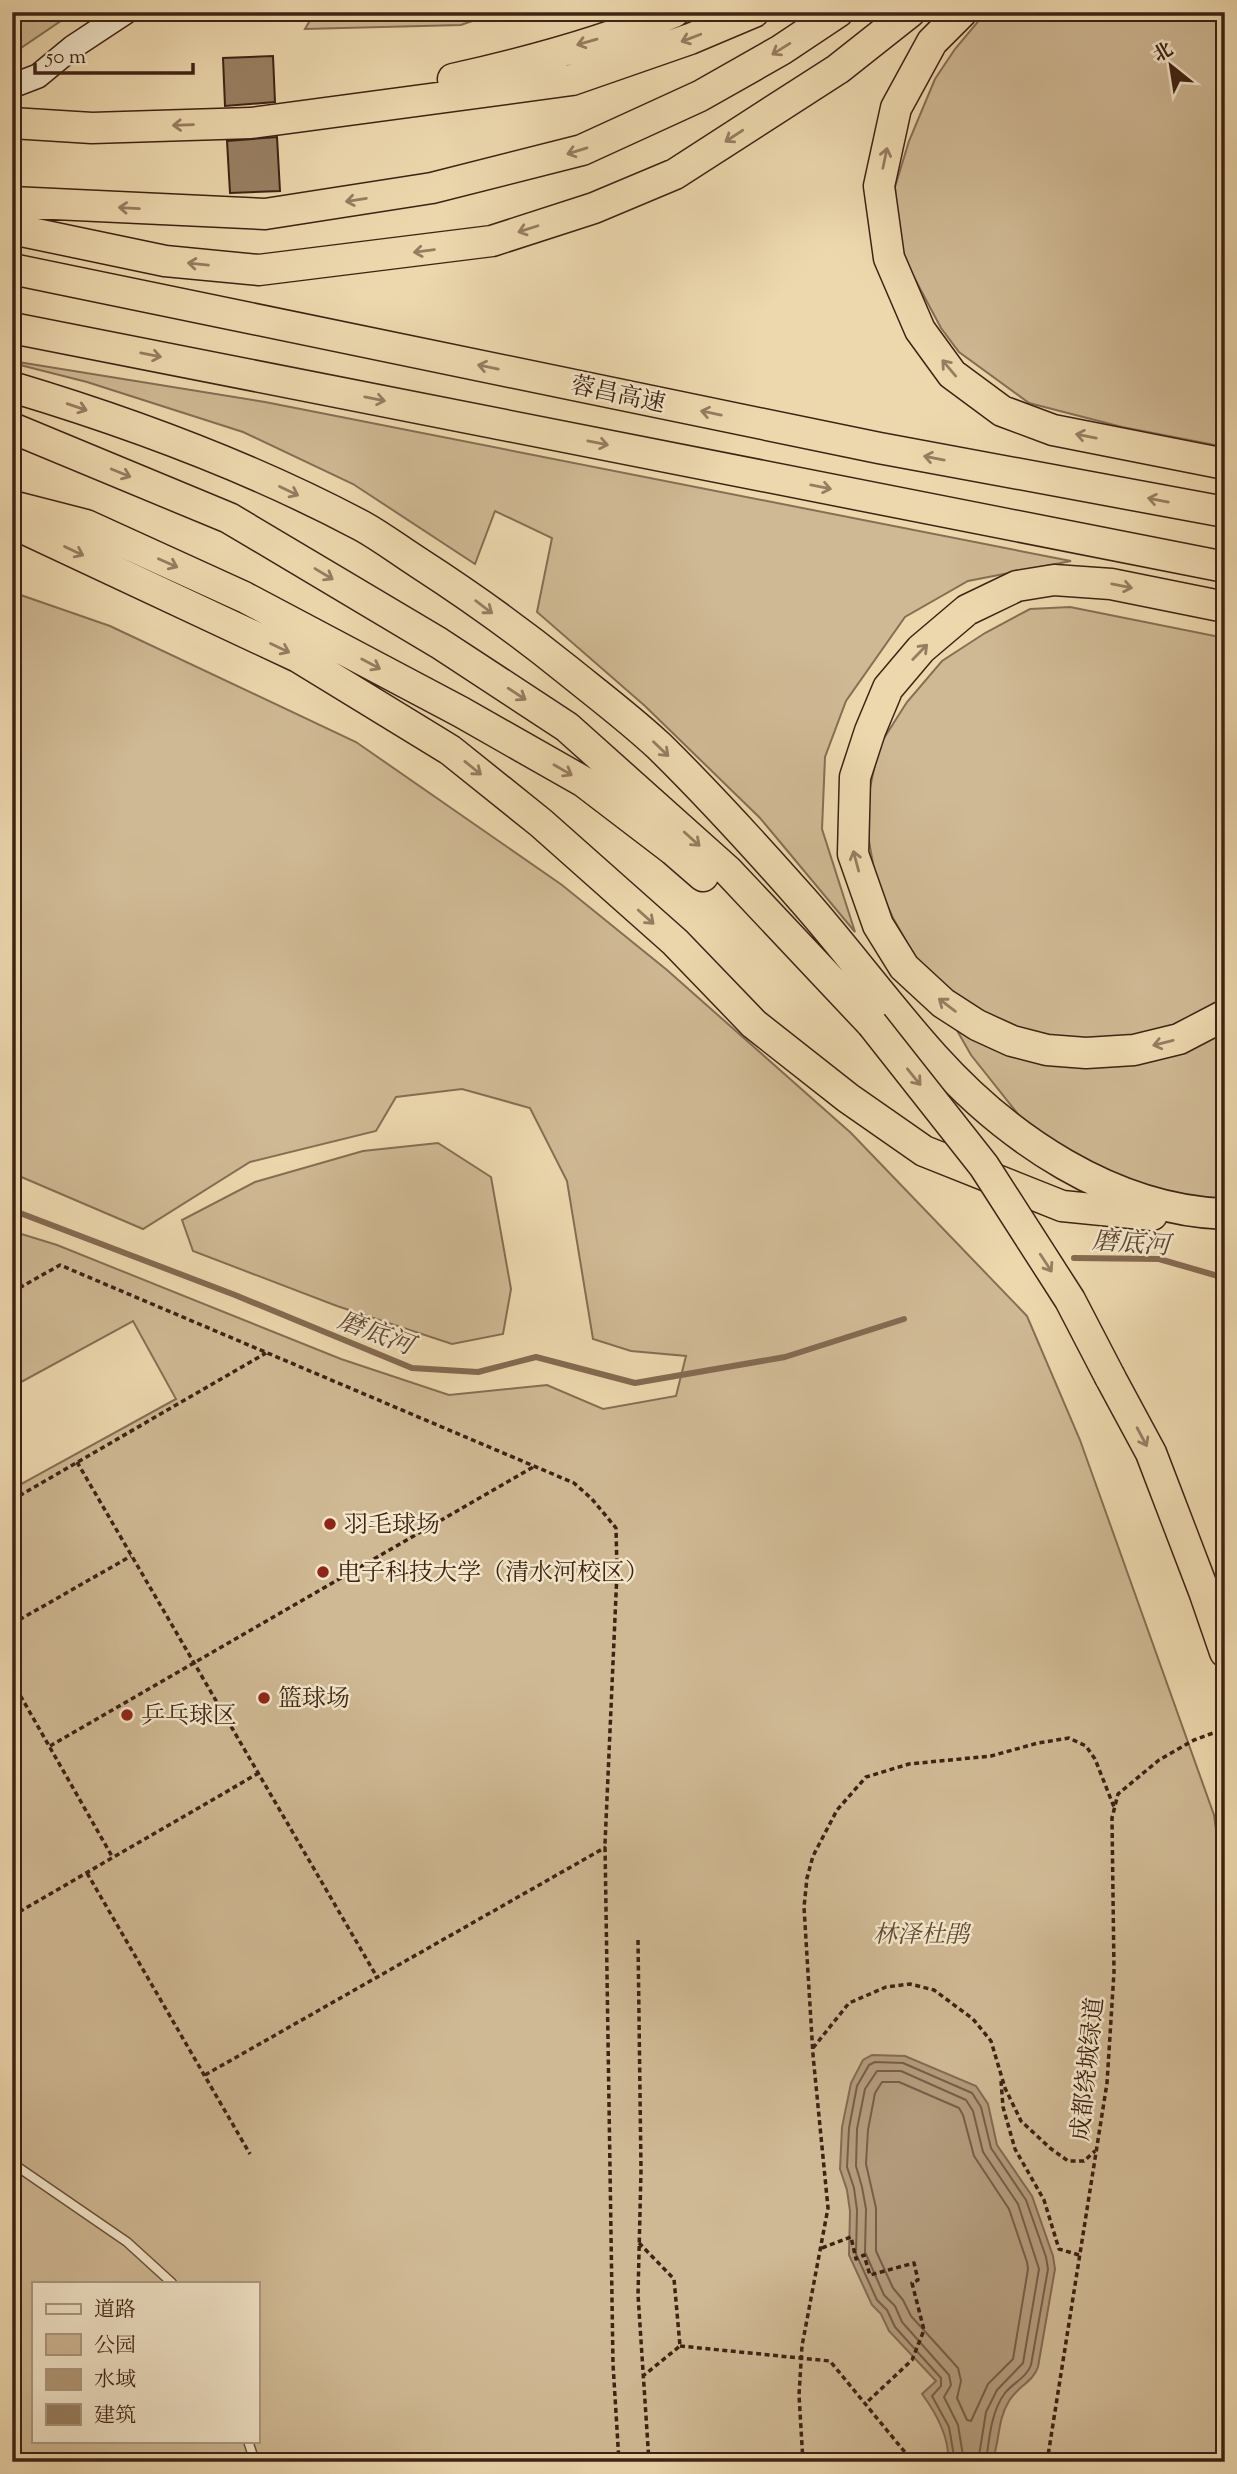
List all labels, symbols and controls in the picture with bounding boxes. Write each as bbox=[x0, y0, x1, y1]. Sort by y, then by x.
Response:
scale bar bbox=[35, 32, 192, 76]
north arrow bbox=[1136, 32, 1206, 102]
one-way arrow bbox=[680, 33, 702, 45]
one-way arrow bbox=[576, 37, 598, 50]
text: 北 bbox=[1149, 37, 1179, 70]
text: 50 m bbox=[45, 43, 86, 73]
one-way arrow bbox=[771, 43, 791, 57]
one-way arrow bbox=[171, 118, 194, 132]
one-way arrow bbox=[725, 129, 744, 144]
one-way arrow bbox=[567, 145, 589, 158]
one-way arrow bbox=[879, 147, 892, 170]
one-way arrow bbox=[345, 194, 368, 207]
one-way arrow bbox=[118, 201, 141, 214]
one-way arrow bbox=[517, 224, 539, 237]
one-way arrow bbox=[413, 244, 436, 257]
one-way arrow bbox=[187, 257, 210, 270]
one-way arrow bbox=[139, 349, 162, 363]
one-way arrow bbox=[477, 360, 500, 373]
one-way arrow bbox=[941, 360, 957, 378]
street label: 蓉昌高速 bbox=[567, 369, 668, 423]
one-way arrow bbox=[363, 393, 386, 407]
one-way arrow bbox=[66, 402, 88, 414]
one-way arrow bbox=[700, 405, 723, 419]
one-way arrow bbox=[1075, 429, 1098, 443]
one-way arrow bbox=[586, 437, 609, 451]
one-way arrow bbox=[923, 451, 946, 464]
one-way arrow bbox=[109, 467, 131, 480]
one-way arrow bbox=[809, 481, 832, 495]
one-way arrow bbox=[278, 485, 299, 498]
one-way arrow bbox=[1147, 492, 1170, 506]
one-way arrow bbox=[64, 546, 85, 559]
one-way arrow bbox=[157, 557, 178, 570]
one-way arrow bbox=[313, 568, 333, 582]
one-way arrow bbox=[1110, 580, 1133, 594]
one-way arrow bbox=[474, 599, 493, 614]
one-way arrow bbox=[269, 642, 290, 655]
one-way arrow bbox=[911, 643, 928, 660]
one-way arrow bbox=[360, 658, 381, 672]
one-way arrow bbox=[507, 687, 526, 702]
one-way arrow bbox=[652, 741, 669, 758]
one-way arrow bbox=[464, 761, 482, 776]
one-way arrow bbox=[552, 764, 572, 778]
one-way arrow bbox=[683, 831, 701, 847]
one-way arrow bbox=[849, 850, 862, 872]
one-way arrow bbox=[637, 908, 654, 925]
one-way arrow bbox=[938, 998, 957, 1013]
one-way arrow bbox=[1152, 1037, 1175, 1050]
one-way arrow bbox=[907, 1068, 922, 1086]
water label: 磨底河 bbox=[1091, 1223, 1175, 1266]
one-way arrow bbox=[1039, 1252, 1053, 1272]
water label: 磨底河 bbox=[332, 1303, 422, 1367]
one-way arrow bbox=[1136, 1426, 1150, 1447]
place label: 羽毛球场 bbox=[344, 1509, 440, 1543]
marker: 羽毛球场 bbox=[322, 1516, 338, 1532]
place label: 电子科技大学（清水河校区） bbox=[337, 1557, 649, 1591]
marker: 电子科技大学（清水河校区） bbox=[315, 1564, 331, 1580]
place label: 篮球场 bbox=[278, 1683, 350, 1717]
marker: 篮球场 bbox=[256, 1690, 272, 1706]
place label: 乒乓球区 bbox=[141, 1700, 237, 1734]
marker: 乒乓球区 bbox=[119, 1707, 135, 1723]
park label: 林泽杜鹃 bbox=[873, 1919, 972, 1953]
street label: 成都绕城绿道 bbox=[1065, 1996, 1113, 2143]
legend bbox=[32, 2282, 259, 2442]
text: 道路 bbox=[94, 2296, 136, 2326]
text: 公园 bbox=[94, 2332, 136, 2362]
text: 水域 bbox=[94, 2366, 136, 2396]
text: 建筑 bbox=[94, 2402, 136, 2432]

